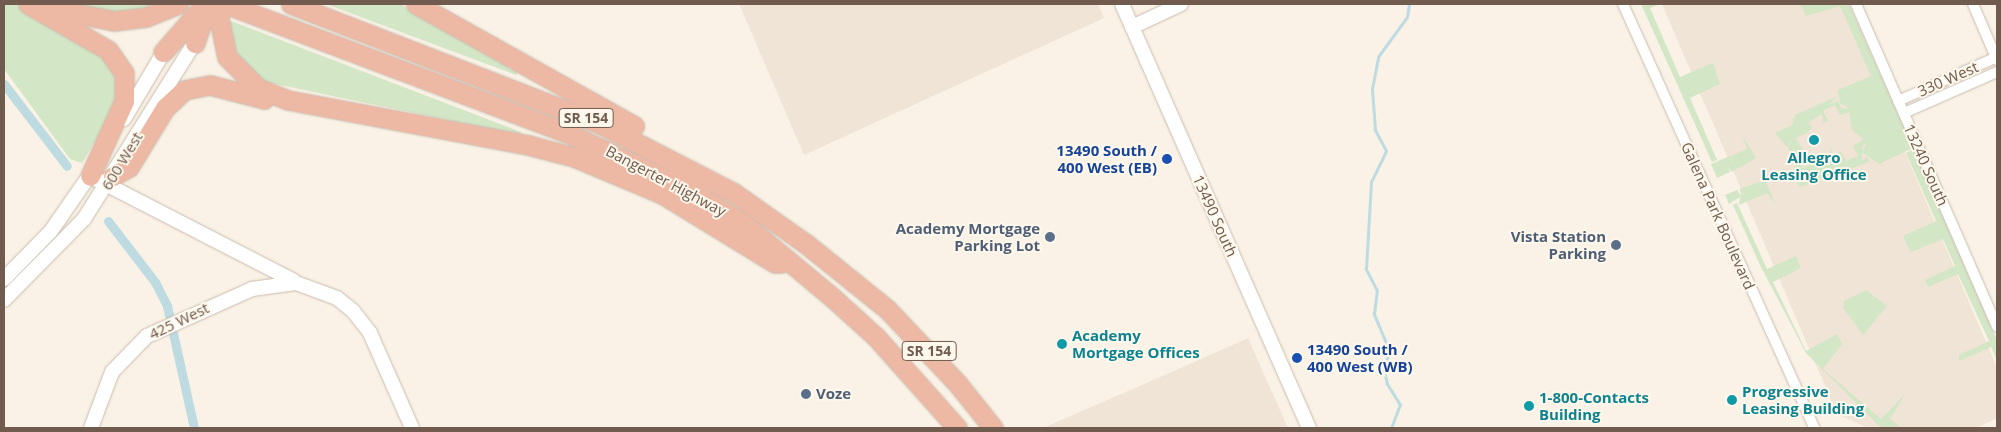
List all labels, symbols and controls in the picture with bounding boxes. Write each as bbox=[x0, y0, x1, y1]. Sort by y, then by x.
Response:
street label: 330 West bbox=[1915, 58, 1981, 100]
road number: SR 154 bbox=[558, 106, 614, 130]
street label: 13240 South bbox=[1900, 121, 1952, 209]
street label: 600 West bbox=[98, 129, 146, 193]
marker: Allegro Leasing Office bbox=[1808, 134, 1820, 146]
street label: Galena Park Boulevard bbox=[1677, 140, 1759, 292]
place label: 13490 South / 400 West (EB) bbox=[1056, 141, 1157, 176]
street label: Bangerter Highway bbox=[603, 142, 729, 220]
place label: Allegro Leasing Office bbox=[1761, 148, 1867, 183]
marker: 13490 South / 400 West (EB) bbox=[1161, 153, 1173, 165]
street label: 13490 South bbox=[1189, 172, 1241, 260]
place label: Academy Mortgage Parking Lot bbox=[896, 219, 1040, 254]
place label: Vista Station Parking bbox=[1511, 227, 1606, 262]
marker: Academy Mortgage Parking Lot bbox=[1044, 231, 1056, 243]
marker: Vista Station Parking bbox=[1610, 239, 1622, 251]
street label: 425 West bbox=[146, 299, 212, 343]
place label: Academy Mortgage Offices bbox=[1072, 326, 1200, 361]
marker: Academy Mortgage Offices bbox=[1056, 338, 1068, 350]
road number: SR 154 bbox=[902, 340, 956, 362]
place label: 13490 South / 400 West (WB) bbox=[1307, 340, 1413, 375]
marker: 13490 South / 400 West (WB) bbox=[1291, 352, 1303, 364]
place label: Progressive Leasing Building bbox=[1742, 382, 1864, 417]
place label: Voze bbox=[816, 385, 851, 403]
marker: Voze bbox=[800, 388, 812, 400]
place label: 1-800-Contacts Building bbox=[1539, 388, 1649, 423]
marker: Progressive Leasing Building bbox=[1726, 394, 1738, 406]
marker: 1-800-Contacts Building bbox=[1523, 400, 1535, 412]

